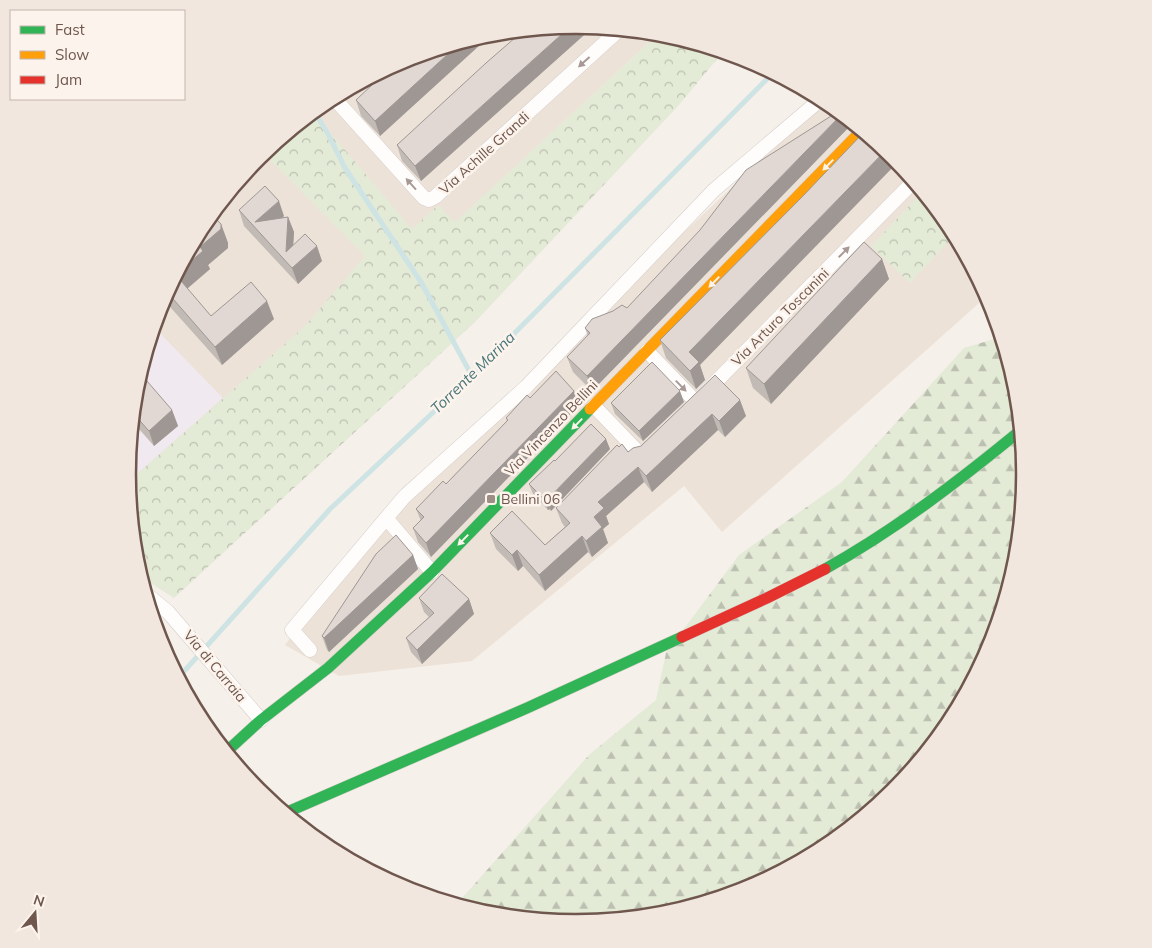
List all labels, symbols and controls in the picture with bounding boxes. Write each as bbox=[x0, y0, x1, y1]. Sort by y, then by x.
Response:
legend bbox=[10, 10, 185, 100]
text: Fast bbox=[55, 20, 85, 39]
text: Slow bbox=[55, 45, 89, 64]
one-way arrow bbox=[578, 56, 590, 68]
text: Jam bbox=[55, 70, 82, 89]
street label: Via Achille Grandi bbox=[435, 108, 533, 198]
one-way arrow bbox=[822, 159, 834, 171]
one-way arrow bbox=[405, 178, 417, 190]
one-way arrow bbox=[838, 246, 850, 258]
street label: Via Arturo Toscanini bbox=[727, 264, 833, 370]
one-way arrow bbox=[709, 276, 721, 288]
water label: Torrente Marina bbox=[426, 328, 519, 418]
street label: Via Vincenzo Bellini bbox=[501, 376, 601, 480]
one-way arrow bbox=[675, 380, 687, 392]
one-way arrow bbox=[571, 417, 583, 429]
place label: Bellini 06 bbox=[501, 490, 560, 508]
marker: Bellini 06 bbox=[485, 493, 497, 505]
one-way arrow bbox=[458, 534, 470, 546]
street label: Via di Carraia bbox=[180, 626, 250, 706]
north arrow bbox=[10, 888, 60, 938]
text: N bbox=[31, 890, 47, 911]

